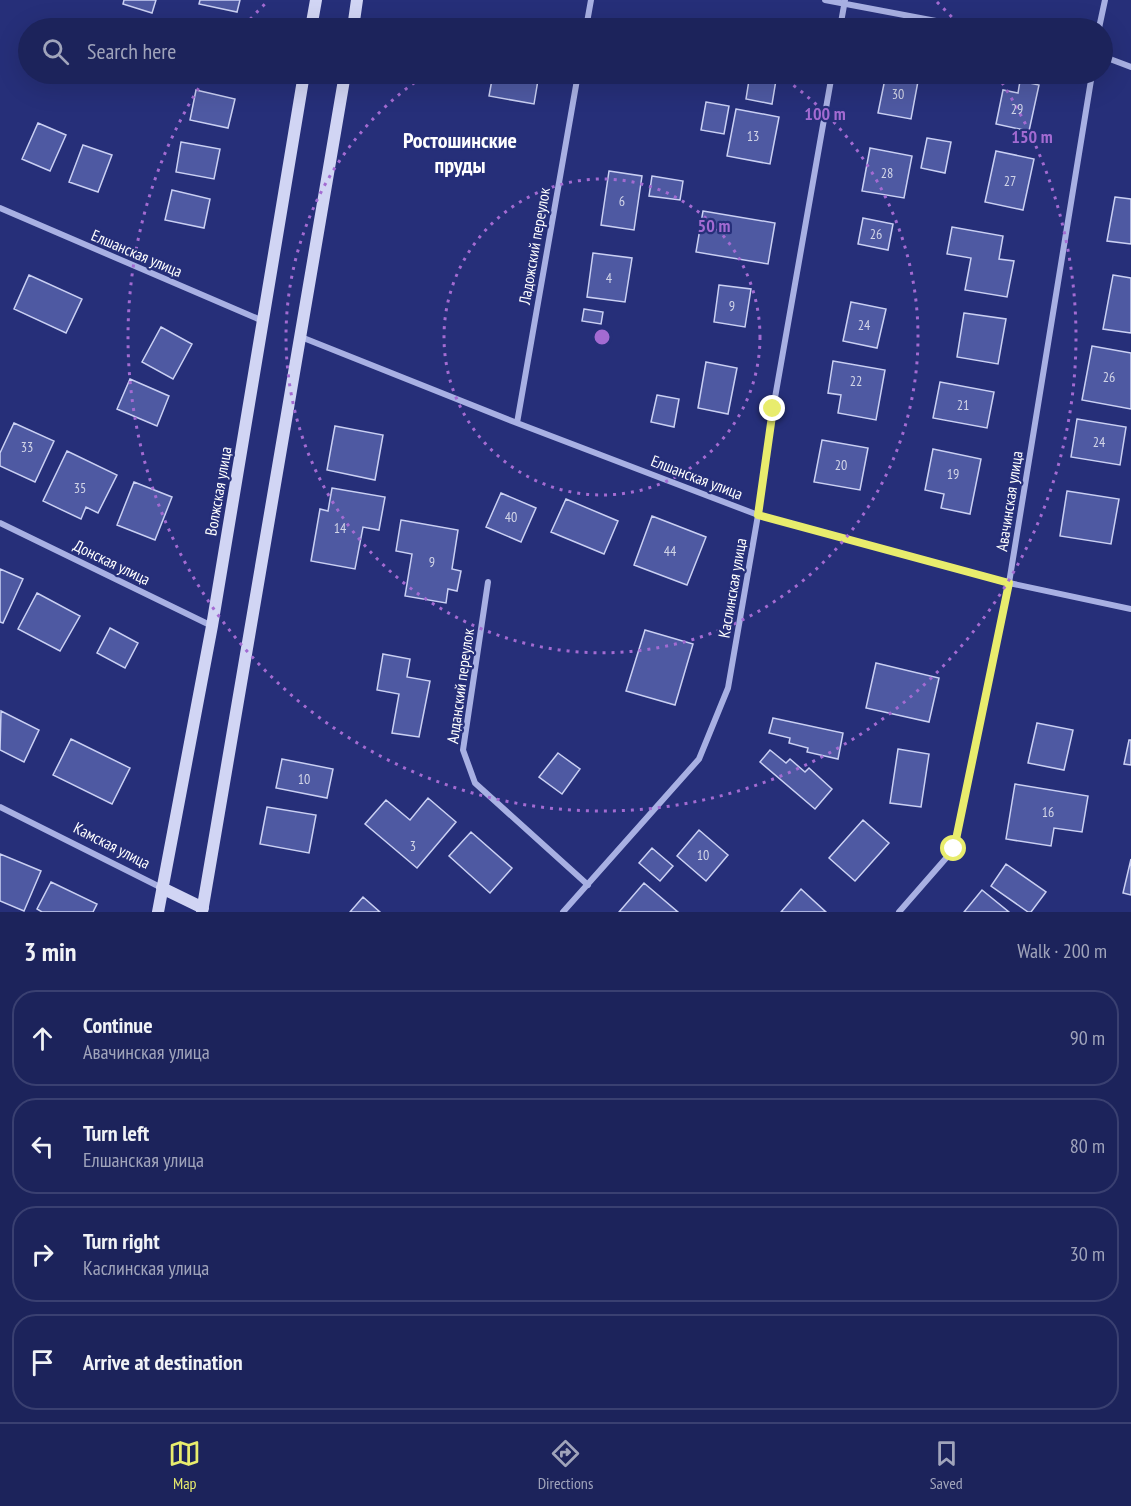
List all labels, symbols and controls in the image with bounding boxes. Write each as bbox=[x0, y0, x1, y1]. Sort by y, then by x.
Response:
search box bbox=[18, 18, 1113, 84]
icon: search bbox=[39, 35, 72, 68]
text: Search here bbox=[87, 37, 176, 65]
house number: 30 bbox=[892, 85, 904, 103]
house number: 29 bbox=[1011, 100, 1023, 118]
text: 100 m bbox=[804, 102, 846, 125]
text: 150 m bbox=[1011, 125, 1053, 148]
district label: Ростошинские пруды bbox=[403, 126, 517, 179]
house number: 13 bbox=[747, 127, 759, 145]
house number: 28 bbox=[881, 164, 893, 182]
house number: 27 bbox=[1004, 172, 1016, 190]
street label: Ладожский переулок bbox=[514, 185, 554, 307]
house number: 6 bbox=[619, 192, 625, 210]
text: 50 m bbox=[698, 214, 730, 237]
street label: Елшанская улица bbox=[89, 225, 185, 281]
house number: 26 bbox=[870, 225, 882, 243]
house number: 4 bbox=[606, 269, 613, 287]
house number: 9 bbox=[729, 297, 735, 315]
house number: 24 bbox=[858, 316, 871, 334]
centre of rings bbox=[592, 327, 612, 347]
house number: 26 bbox=[1103, 368, 1115, 386]
house number: 22 bbox=[850, 372, 862, 390]
route end bbox=[759, 395, 785, 421]
house number: 21 bbox=[957, 396, 969, 414]
house number: 24 bbox=[1093, 433, 1106, 451]
house number: 33 bbox=[21, 438, 33, 456]
street label: Волжская улица bbox=[200, 445, 236, 537]
street label: Авачинская улица bbox=[991, 449, 1027, 553]
street label: Елшанская улица bbox=[648, 450, 746, 504]
house number: 20 bbox=[835, 456, 847, 474]
house number: 19 bbox=[947, 465, 959, 483]
house number: 35 bbox=[74, 479, 86, 497]
house number: 40 bbox=[505, 508, 517, 526]
house number: 14 bbox=[334, 519, 347, 537]
street label: Донская улица bbox=[70, 535, 154, 589]
street label: Каслинская улица bbox=[713, 537, 751, 639]
house number: 44 bbox=[664, 542, 677, 560]
house number: 9 bbox=[429, 553, 435, 571]
street label: Алданский переулок bbox=[442, 626, 478, 745]
house number: 10 bbox=[298, 770, 310, 788]
house number: 16 bbox=[1042, 803, 1054, 821]
street label: Камская улица bbox=[70, 817, 154, 873]
route start bbox=[940, 835, 966, 861]
house number: 3 bbox=[410, 837, 416, 855]
house number: 10 bbox=[697, 846, 709, 864]
text: 3 min bbox=[24, 935, 77, 968]
text: Walk · 200 m bbox=[1017, 938, 1107, 964]
text: Continue bbox=[83, 1011, 153, 1039]
icon: ahead bbox=[26, 1022, 59, 1055]
text: 90 m bbox=[1070, 1025, 1105, 1051]
text: Авачинская улица bbox=[83, 1039, 210, 1065]
text: Turn left bbox=[83, 1119, 149, 1147]
icon: left bbox=[26, 1130, 59, 1163]
text: 80 m bbox=[1070, 1133, 1105, 1159]
text: Елшанская улица bbox=[83, 1147, 204, 1173]
text: Turn right bbox=[83, 1227, 160, 1255]
icon: right bbox=[26, 1238, 59, 1271]
text: 30 m bbox=[1070, 1241, 1105, 1267]
text: Каслинская улица bbox=[83, 1255, 209, 1281]
icon: arrive bbox=[26, 1346, 59, 1379]
text: Arrive at destination bbox=[83, 1348, 243, 1376]
tab: Map bbox=[168, 1437, 201, 1493]
tab: Directions bbox=[538, 1437, 593, 1493]
tab: Saved bbox=[930, 1437, 963, 1493]

